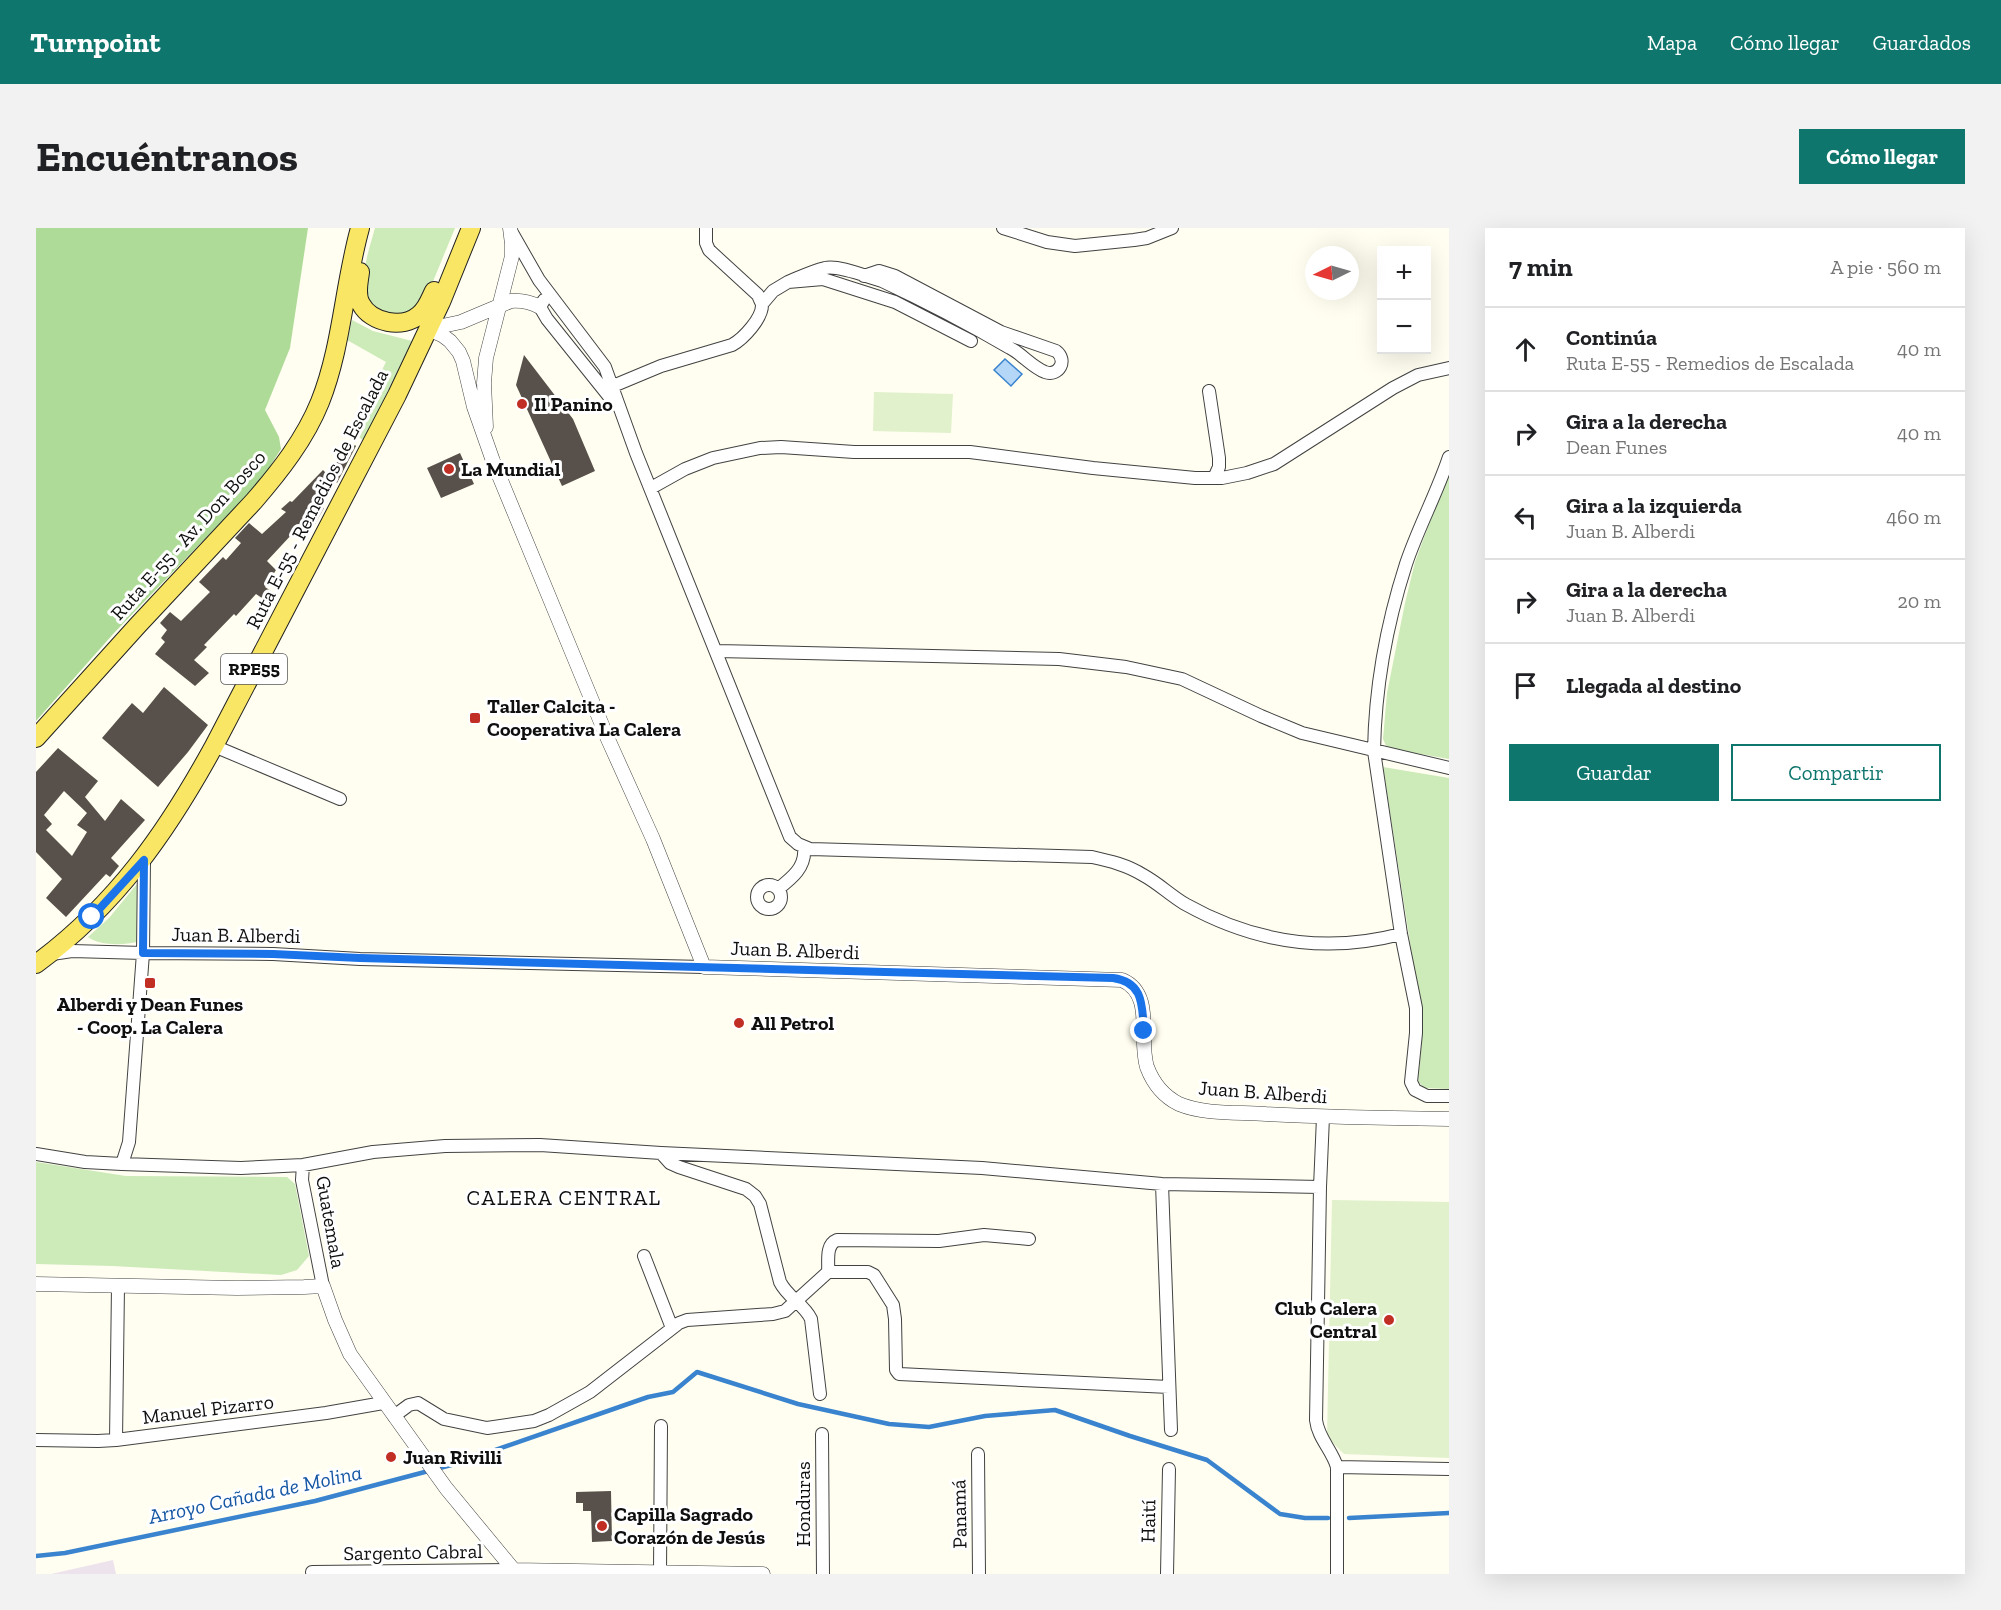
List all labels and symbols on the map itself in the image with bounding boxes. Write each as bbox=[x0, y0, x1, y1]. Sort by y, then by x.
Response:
north arrow bbox=[1305, 246, 1359, 300]
street label: Ruta E-55 - Remedios de Escalada bbox=[241, 365, 393, 633]
place label: Il Panino bbox=[534, 392, 613, 416]
marker: Il Panino bbox=[515, 397, 529, 411]
street label: Ruta E-55 - Av. Don Bosco bbox=[105, 445, 271, 625]
place label: La Mundial bbox=[461, 457, 561, 481]
marker: La Mundial bbox=[442, 462, 456, 476]
road number: RPE55 bbox=[221, 654, 287, 684]
place label: Taller Calcita - Cooperativa La Calera bbox=[487, 694, 681, 741]
marker: Taller Calcita - Cooperativa La Calera bbox=[468, 711, 482, 725]
route start bbox=[78, 903, 104, 929]
street label: Juan B. Alberdi bbox=[171, 922, 301, 948]
street label: Juan B. Alberdi bbox=[730, 936, 860, 964]
marker: Alberdi y Dean Funes - Coop. La Calera bbox=[143, 976, 157, 990]
place label: Alberdi y Dean Funes - Coop. La Calera bbox=[57, 992, 243, 1039]
place label: All Petrol bbox=[751, 1011, 834, 1035]
marker: All Petrol bbox=[732, 1016, 746, 1030]
route end bbox=[1130, 1017, 1156, 1043]
street label: Juan B. Alberdi bbox=[1198, 1076, 1329, 1109]
street label: Guatemala bbox=[311, 1174, 351, 1270]
district label: CALERA CENTRAL bbox=[466, 1185, 662, 1210]
place label: Club Calera Central bbox=[1275, 1296, 1377, 1343]
marker: Club Calera Central bbox=[1382, 1313, 1396, 1327]
street label: Manuel Pizarro bbox=[141, 1389, 275, 1429]
place label: Juan Rivilli bbox=[403, 1445, 502, 1469]
marker: Juan Rivilli bbox=[384, 1450, 398, 1464]
water label: Arroyo Cañada de Molina bbox=[145, 1459, 364, 1529]
street label: Honduras bbox=[791, 1461, 815, 1547]
street label: Panamá bbox=[946, 1479, 972, 1549]
street label: Haití bbox=[1136, 1499, 1160, 1543]
place label: Capilla Sagrado Corazón de Jesús bbox=[614, 1502, 765, 1549]
marker: Capilla Sagrado Corazón de Jesús bbox=[595, 1519, 609, 1533]
street label: Sargento Cabral bbox=[343, 1539, 483, 1565]

